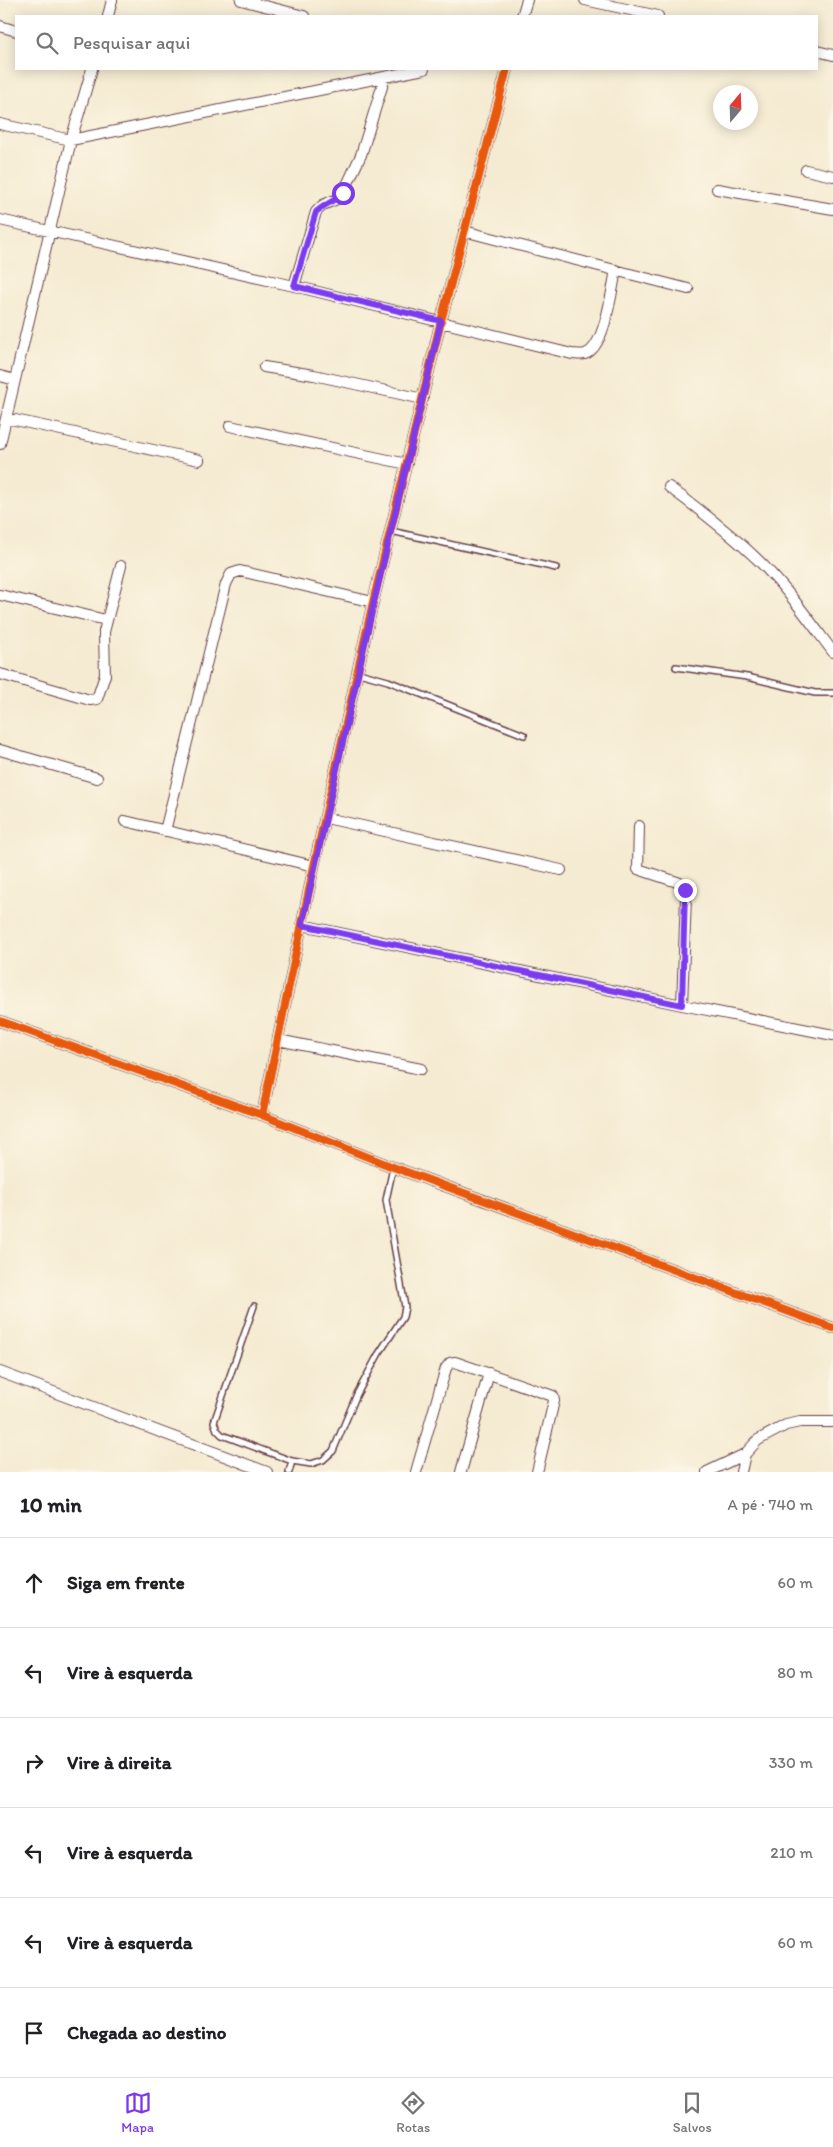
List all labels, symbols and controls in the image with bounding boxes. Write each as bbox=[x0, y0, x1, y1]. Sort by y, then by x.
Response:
search box bbox=[15, 15, 818, 70]
icon: search bbox=[33, 29, 61, 57]
text: Pesquisar aqui bbox=[73, 31, 190, 54]
north arrow bbox=[713, 85, 758, 130]
route start bbox=[332, 182, 355, 205]
route end bbox=[674, 879, 697, 902]
text: 10 min bbox=[20, 1492, 82, 1517]
text: A pé · 740 m bbox=[728, 1495, 813, 1514]
icon: ahead bbox=[20, 1569, 48, 1597]
text: Siga em frente bbox=[67, 1571, 185, 1594]
text: 60 m bbox=[778, 1573, 813, 1592]
icon: left bbox=[20, 1659, 48, 1687]
text: Vire à esquerda bbox=[67, 1661, 193, 1684]
text: 80 m bbox=[777, 1663, 813, 1682]
icon: right bbox=[20, 1749, 48, 1777]
text: Vire à direita bbox=[67, 1751, 172, 1774]
text: 330 m bbox=[769, 1753, 813, 1772]
icon: left bbox=[20, 1839, 48, 1867]
text: Vire à esquerda bbox=[67, 1841, 193, 1864]
text: 210 m bbox=[770, 1843, 813, 1862]
icon: left bbox=[20, 1929, 48, 1957]
text: Vire à esquerda bbox=[67, 1931, 193, 1954]
text: 60 m bbox=[778, 1933, 813, 1952]
icon: arrive bbox=[20, 2019, 48, 2047]
text: Chegada ao destino bbox=[67, 2021, 226, 2044]
tab: Mapa bbox=[121, 2089, 154, 2136]
tab: Rotas bbox=[396, 2089, 430, 2136]
tab: Salvos bbox=[673, 2089, 712, 2136]

